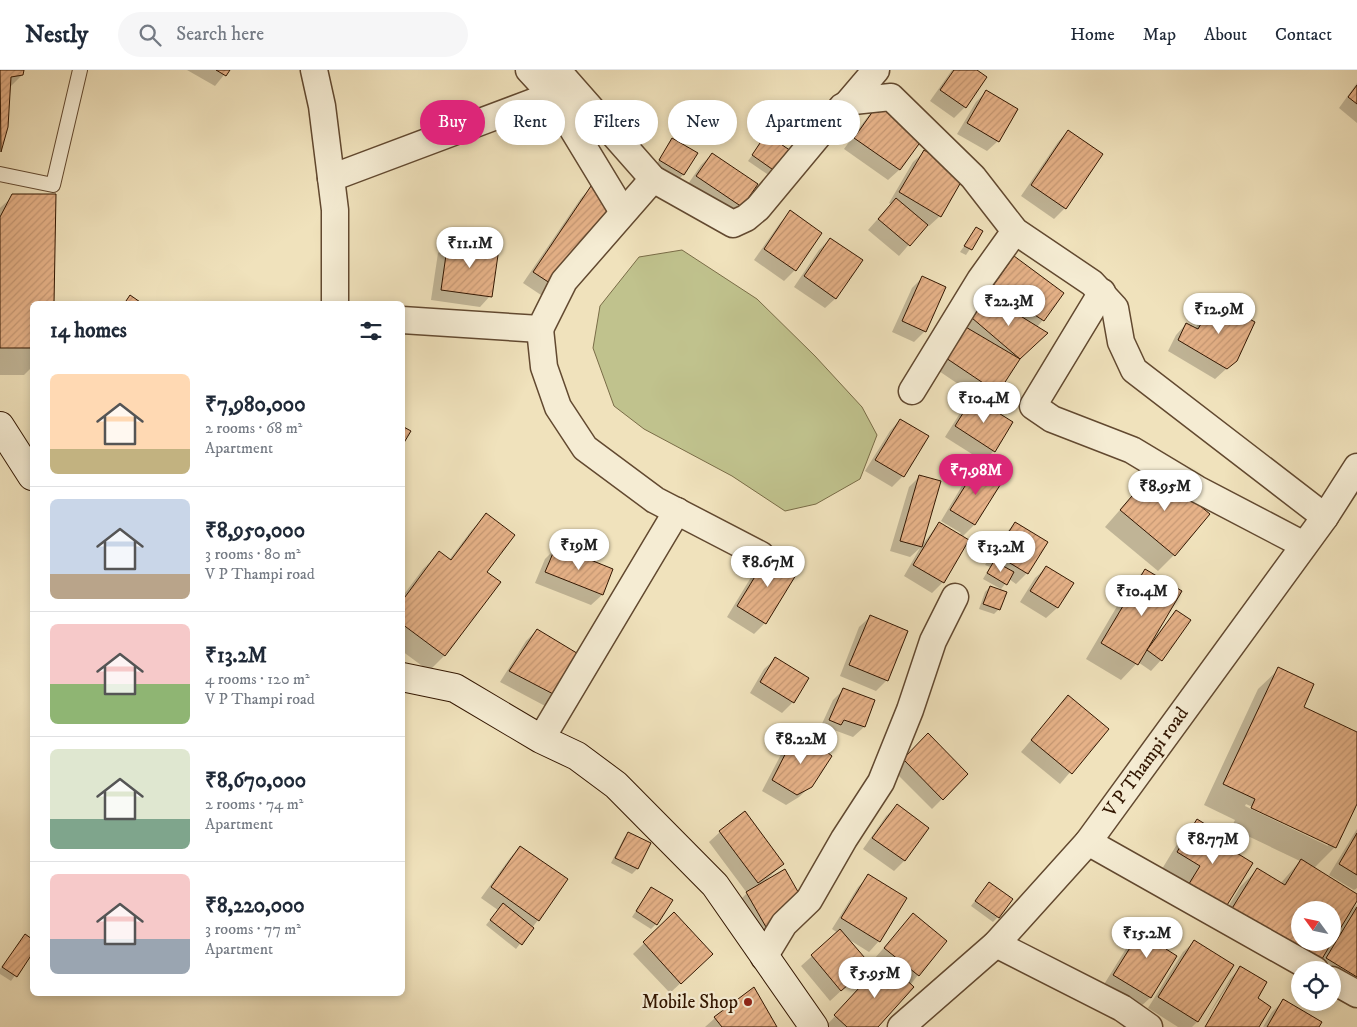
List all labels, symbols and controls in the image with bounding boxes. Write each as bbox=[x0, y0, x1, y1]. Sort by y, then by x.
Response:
search box bbox=[118, 12, 468, 57]
text: Nestly bbox=[25, 20, 88, 50]
icon: search bbox=[136, 21, 164, 49]
text: Search here bbox=[176, 23, 264, 46]
text: Home bbox=[1070, 24, 1115, 46]
text: Map bbox=[1143, 24, 1176, 46]
text: About bbox=[1204, 24, 1247, 46]
text: Contact bbox=[1275, 24, 1332, 46]
chip: Buy bbox=[420, 100, 485, 145]
chip: Rent bbox=[495, 100, 565, 145]
chip: Filters bbox=[575, 100, 658, 145]
chip: New bbox=[668, 100, 737, 145]
chip: Apartment bbox=[747, 100, 860, 145]
pin: ₹11.1M bbox=[429, 226, 511, 269]
text: ₹11.1M bbox=[447, 233, 493, 253]
pin: ₹22.3M bbox=[968, 284, 1050, 327]
text: ₹22.3M bbox=[984, 291, 1034, 311]
pin: ₹12.9M bbox=[1178, 292, 1260, 335]
text: ₹12.9M bbox=[1194, 299, 1244, 319]
icon: filters bbox=[357, 317, 385, 345]
text: 14 homes bbox=[50, 318, 127, 344]
pin: ₹10.4M bbox=[943, 382, 1025, 424]
text: ₹10.4M bbox=[958, 388, 1010, 408]
text: ₹7,980,000 bbox=[205, 392, 305, 418]
icon: home bbox=[90, 394, 150, 454]
text: 2 rooms · 68 m² bbox=[205, 418, 302, 438]
text: Apartment bbox=[205, 438, 273, 458]
pin: ₹7.98M bbox=[935, 454, 1017, 496]
text: ₹7.98M bbox=[950, 460, 1002, 480]
pin: ₹8.95M bbox=[1124, 470, 1206, 512]
text: ₹8.95M bbox=[1139, 476, 1191, 496]
text: ₹8,950,000 bbox=[205, 518, 305, 544]
icon: home bbox=[90, 519, 150, 579]
pin: ₹19M bbox=[549, 528, 609, 571]
pin: ₹13.2M bbox=[960, 530, 1042, 573]
text: ₹19M bbox=[560, 535, 598, 555]
text: ₹13.2M bbox=[977, 537, 1025, 557]
text: 3 rooms · 80 m² bbox=[205, 544, 301, 564]
pin: ₹8.67M bbox=[727, 546, 809, 588]
text: ₹8.67M bbox=[742, 552, 794, 572]
text: V P Thampi road bbox=[205, 564, 315, 584]
pin: ₹10.4M bbox=[1101, 574, 1183, 617]
text: ₹10.4M bbox=[1116, 581, 1168, 601]
text: ₹13.2M bbox=[205, 643, 267, 669]
icon: home bbox=[90, 644, 150, 704]
text: 4 rooms · 120 m² bbox=[205, 669, 310, 689]
text: V P Thampi road bbox=[205, 689, 315, 709]
street label: V P Thampi road bbox=[1098, 702, 1194, 822]
pin: ₹8.22M bbox=[760, 722, 842, 765]
text: ₹8.22M bbox=[775, 729, 827, 749]
text: ₹8,670,000 bbox=[205, 768, 306, 794]
icon: home bbox=[90, 769, 150, 829]
text: 2 rooms · 74 m² bbox=[205, 794, 303, 814]
text: Apartment bbox=[205, 814, 273, 834]
pin: ₹8.77M bbox=[1172, 822, 1254, 865]
text: ₹8.77M bbox=[1187, 829, 1239, 849]
text: ₹8,220,000 bbox=[205, 893, 305, 919]
icon: home bbox=[90, 894, 150, 954]
north arrow bbox=[1291, 901, 1341, 951]
map controls bbox=[1291, 901, 1341, 1011]
pin: ₹15.2M bbox=[1106, 916, 1188, 959]
text: 3 rooms · 77 m² bbox=[205, 919, 301, 939]
text: ₹15.2M bbox=[1123, 923, 1171, 943]
text: Apartment bbox=[205, 939, 273, 959]
pin: ₹5.95M bbox=[834, 956, 916, 999]
button: locate bbox=[1291, 961, 1341, 1011]
text: ₹5.95M bbox=[850, 963, 900, 983]
place label: Mobile Shop bbox=[642, 991, 738, 1014]
marker: Mobile Shop bbox=[742, 996, 754, 1008]

